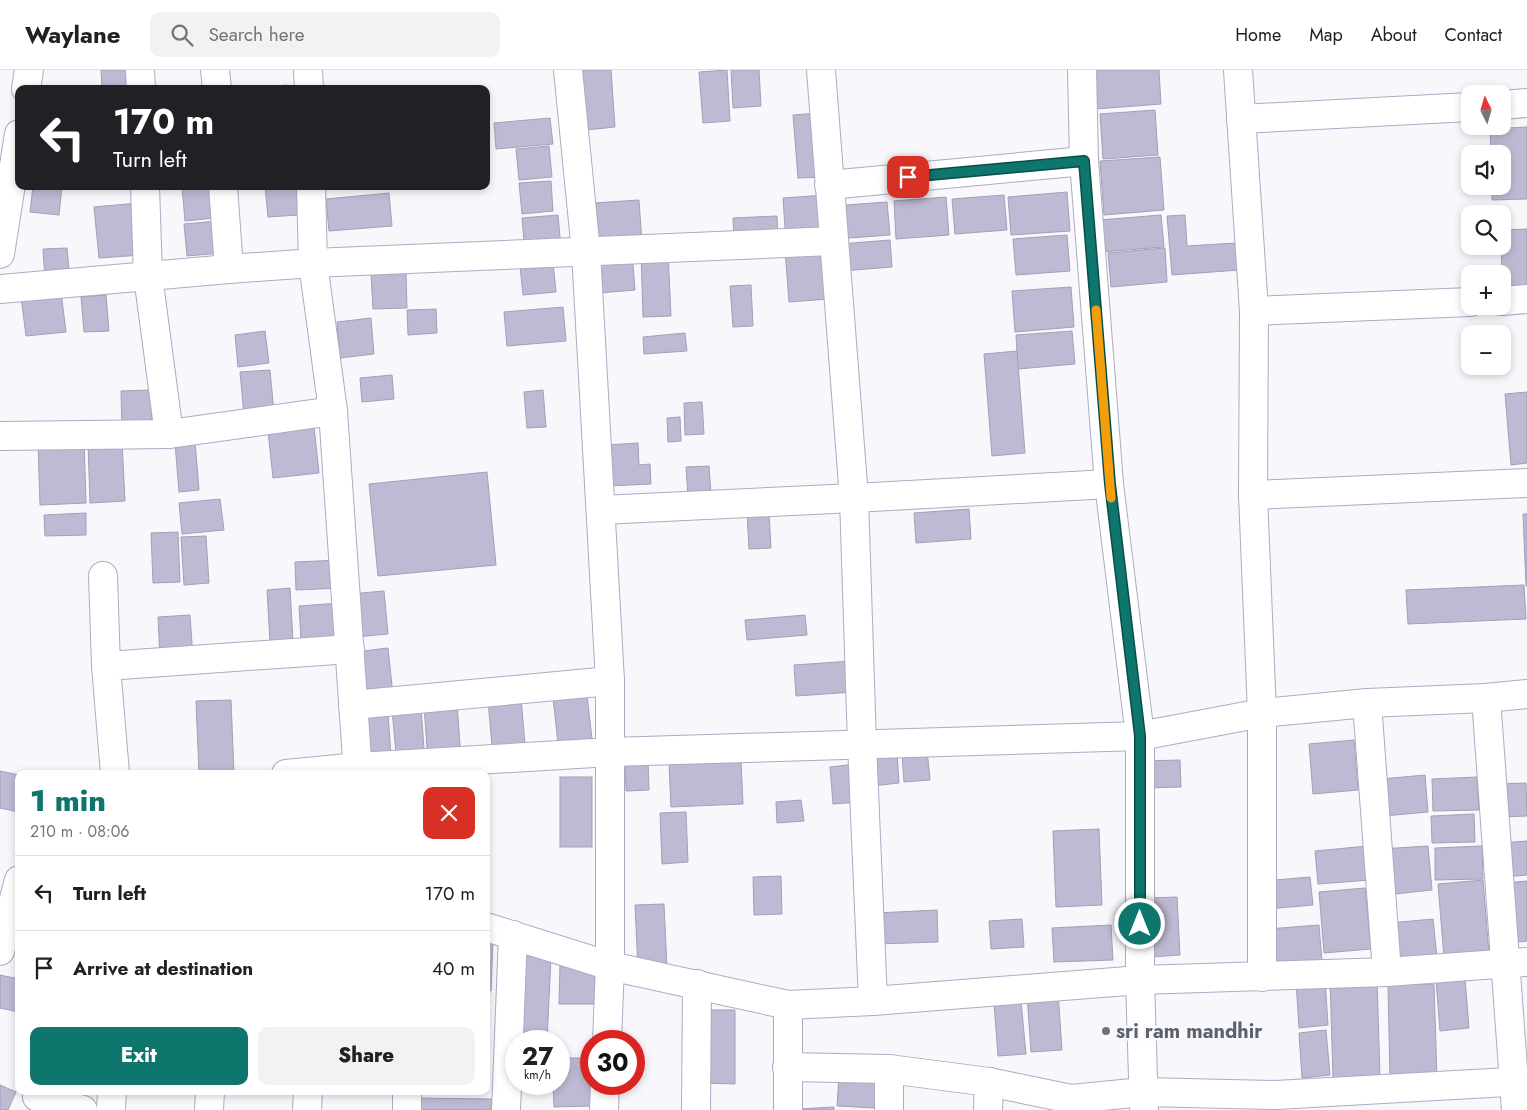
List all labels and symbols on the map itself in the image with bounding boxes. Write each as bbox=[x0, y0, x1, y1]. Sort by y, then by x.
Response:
north arrow bbox=[1461, 85, 1511, 135]
pin bbox=[887, 156, 929, 198]
position arrow bbox=[1113, 897, 1165, 949]
place label: sri ram mandhir bbox=[1116, 1017, 1263, 1046]
marker: sri ram mandhir bbox=[1100, 1025, 1112, 1037]
speed limit sign: 30 bbox=[580, 1030, 645, 1095]

